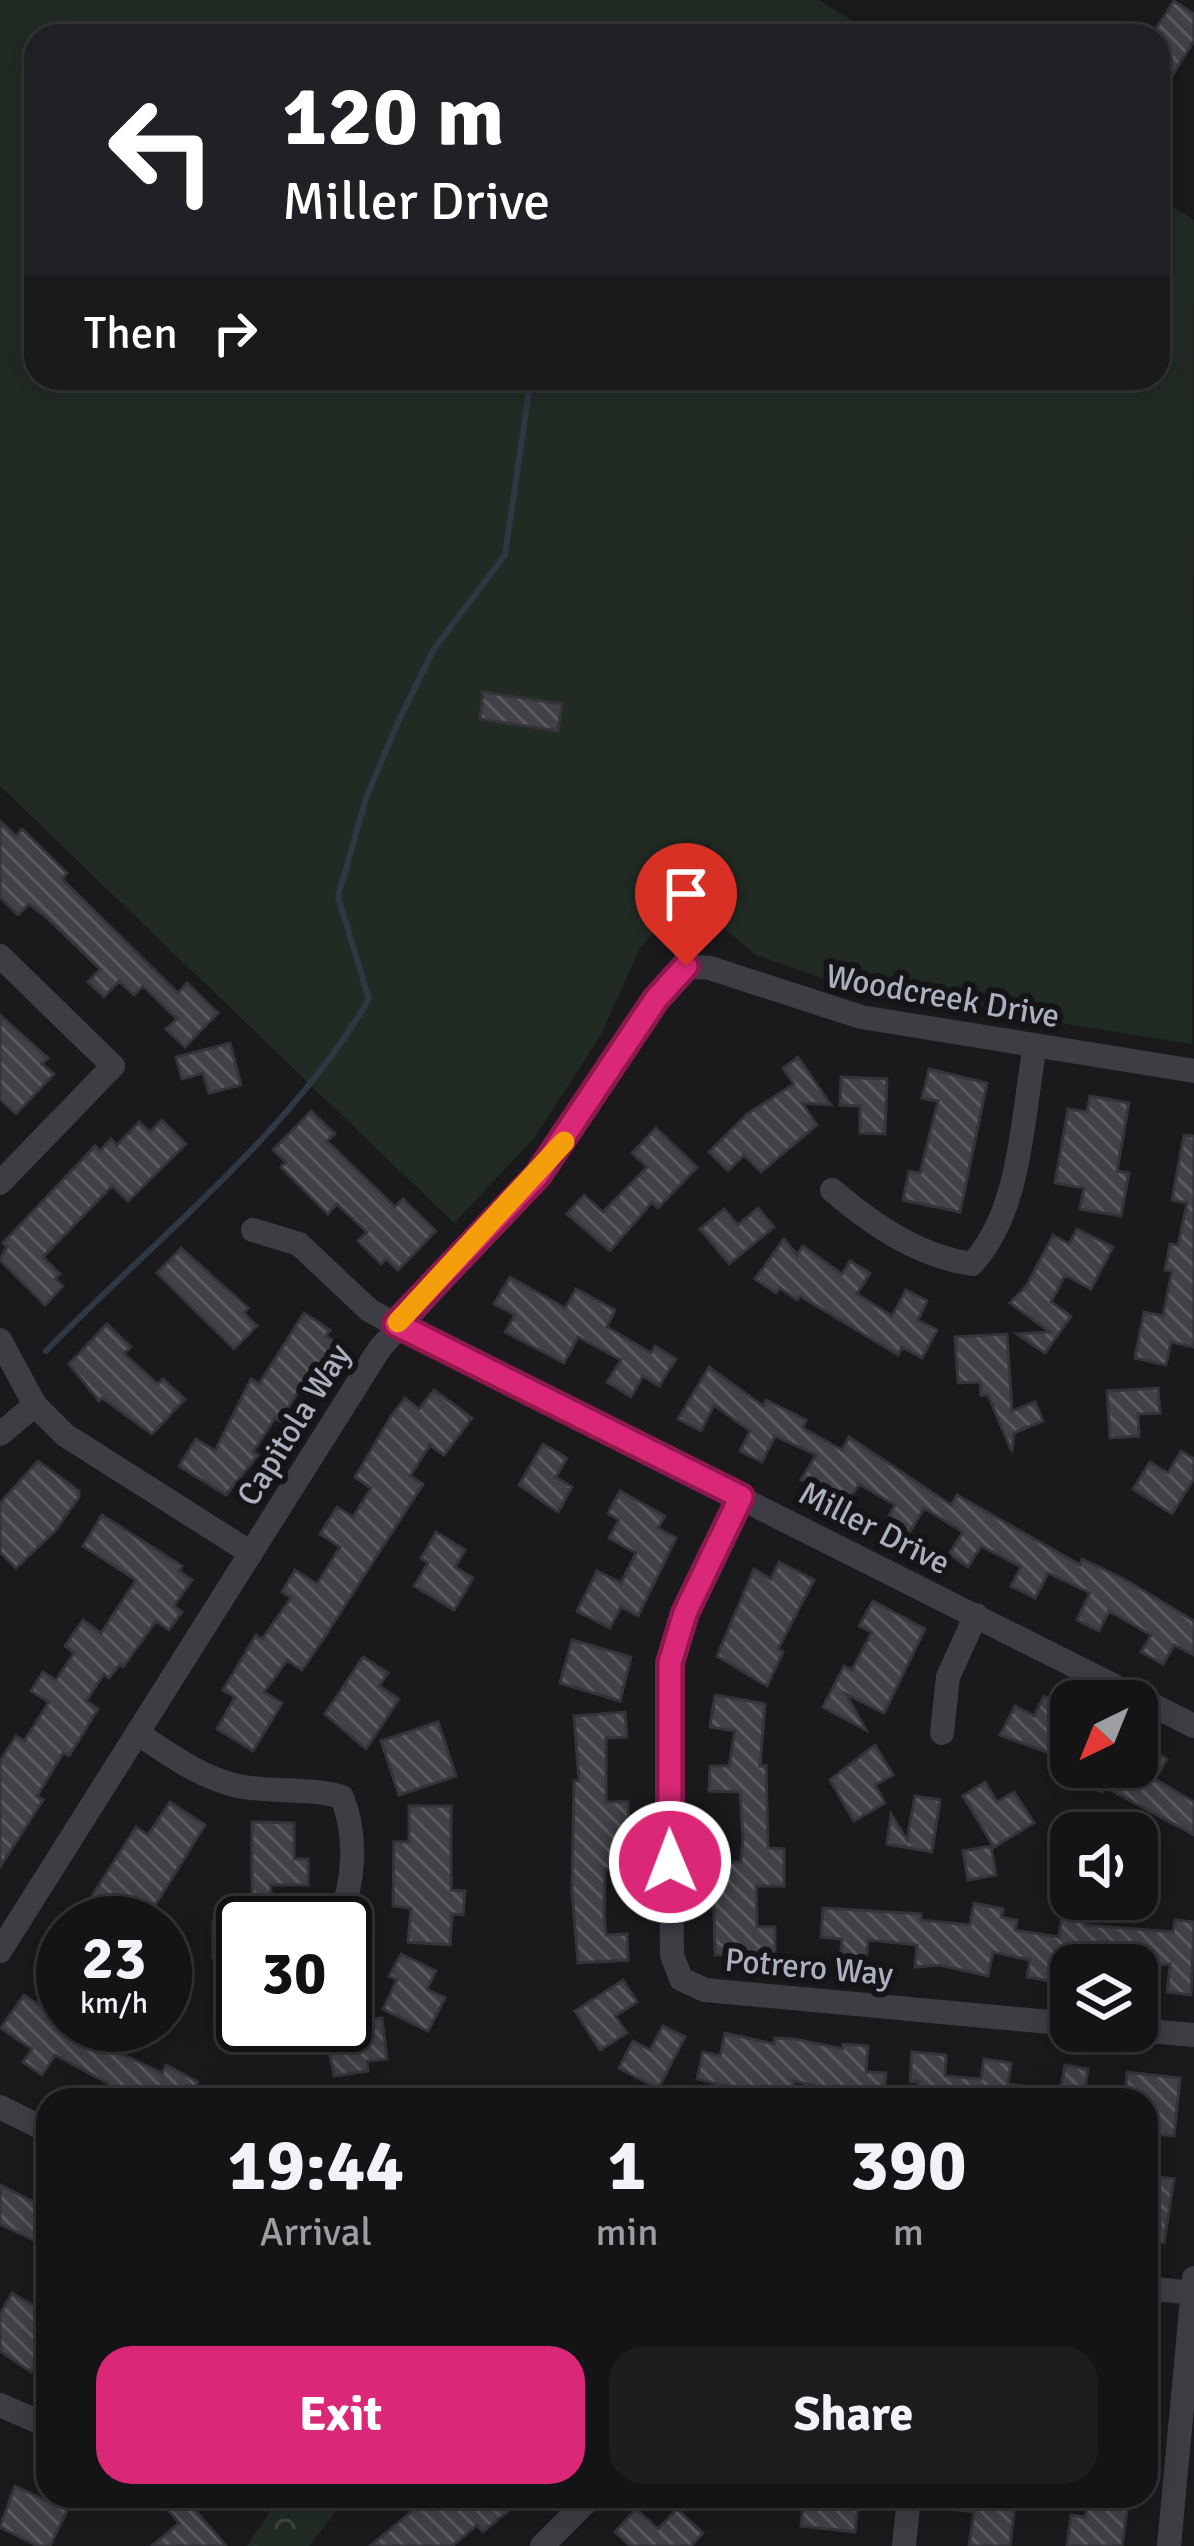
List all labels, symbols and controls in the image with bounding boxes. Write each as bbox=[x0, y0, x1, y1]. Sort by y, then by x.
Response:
text: 120 m bbox=[282, 65, 504, 169]
icon: left bbox=[84, 72, 240, 228]
text: Miller Drive bbox=[282, 168, 550, 235]
icon: right bbox=[202, 300, 268, 366]
text: Then bbox=[84, 306, 178, 361]
pin bbox=[635, 843, 737, 966]
icon: arrive bbox=[653, 861, 719, 927]
street label: Woodcreek Drive bbox=[823, 956, 1063, 1037]
street label: Capitola Way bbox=[228, 1336, 361, 1513]
street label: Miller Drive bbox=[792, 1473, 957, 1584]
north arrow bbox=[1050, 1680, 1158, 1788]
map controls bbox=[1050, 1680, 1158, 2052]
position arrow bbox=[607, 1799, 733, 1925]
button: sound bbox=[1050, 1812, 1158, 1920]
speed limit sign: 30 bbox=[216, 1896, 372, 2052]
text: 23 bbox=[82, 1922, 146, 1996]
street label: Potrero Way bbox=[723, 1940, 895, 1995]
button: layers bbox=[1050, 1944, 1158, 2052]
text: km/h bbox=[80, 1985, 148, 2022]
text: 19:44 bbox=[227, 2121, 404, 2210]
text: 1 bbox=[608, 2121, 646, 2210]
text: 390 bbox=[850, 2121, 967, 2210]
text: Arrival bbox=[260, 2208, 372, 2256]
text: min bbox=[596, 2208, 659, 2256]
text: m bbox=[893, 2208, 924, 2256]
button: Exit bbox=[96, 2346, 585, 2484]
button: Share bbox=[609, 2346, 1098, 2484]

